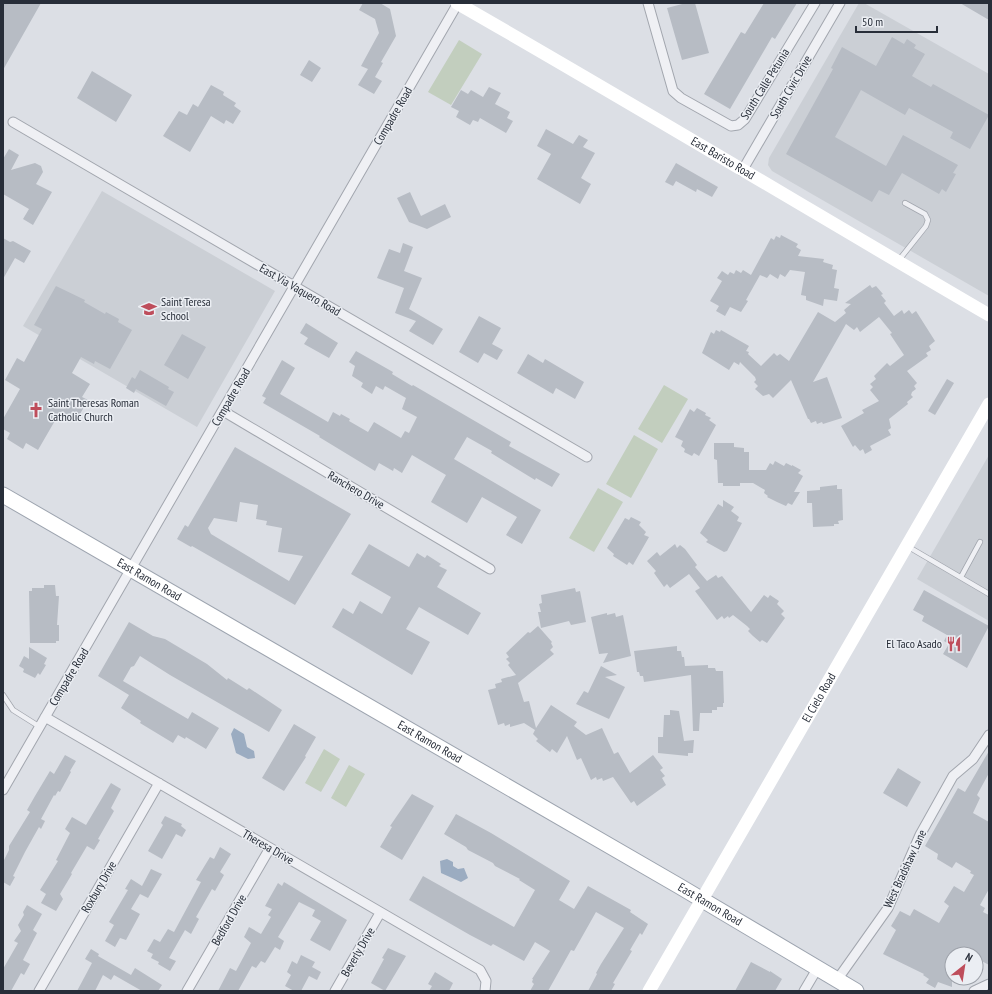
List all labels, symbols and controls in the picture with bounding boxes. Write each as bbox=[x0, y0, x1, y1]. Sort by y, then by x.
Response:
scale bar bbox=[856, 8, 937, 34]
text: 50 m bbox=[862, 14, 883, 29]
street label: South Calle Petunia bbox=[737, 45, 793, 122]
street label: South Civic Drive bbox=[766, 52, 815, 121]
street label: Compadre Road bbox=[370, 84, 415, 147]
street label: East Baristo Road bbox=[689, 133, 758, 183]
street label: East Via Vaquero Road bbox=[257, 260, 344, 319]
place label: Saint Teresa School bbox=[161, 294, 211, 323]
school or university icon: Saint Teresa School bbox=[140, 300, 158, 318]
street label: Compadre Road bbox=[208, 365, 253, 428]
place label: Saint Theresas Roman Catholic Church bbox=[48, 395, 139, 424]
church icon: Saint Theresas Roman Catholic Church bbox=[27, 401, 45, 419]
street label: Ranchero Drive bbox=[325, 467, 387, 512]
street label: East Ramon Road bbox=[115, 555, 184, 604]
restaurant icon: El Taco Asado bbox=[945, 635, 963, 653]
place label: El Taco Asado bbox=[886, 636, 942, 651]
street label: Compadre Road bbox=[45, 645, 92, 708]
street label: El Cielo Road bbox=[798, 670, 839, 725]
street label: East Ramon Road bbox=[395, 717, 465, 766]
street label: Theresa Drive bbox=[240, 826, 297, 867]
street label: West Bradshaw Lane bbox=[880, 827, 929, 910]
street label: Roxbury Drive bbox=[78, 858, 119, 915]
street label: East Ramon Road bbox=[676, 879, 745, 929]
street label: Bedford Drive bbox=[208, 891, 249, 948]
street label: Beverly Drive bbox=[337, 924, 378, 979]
north arrow bbox=[944, 946, 984, 986]
text: N bbox=[963, 950, 975, 965]

